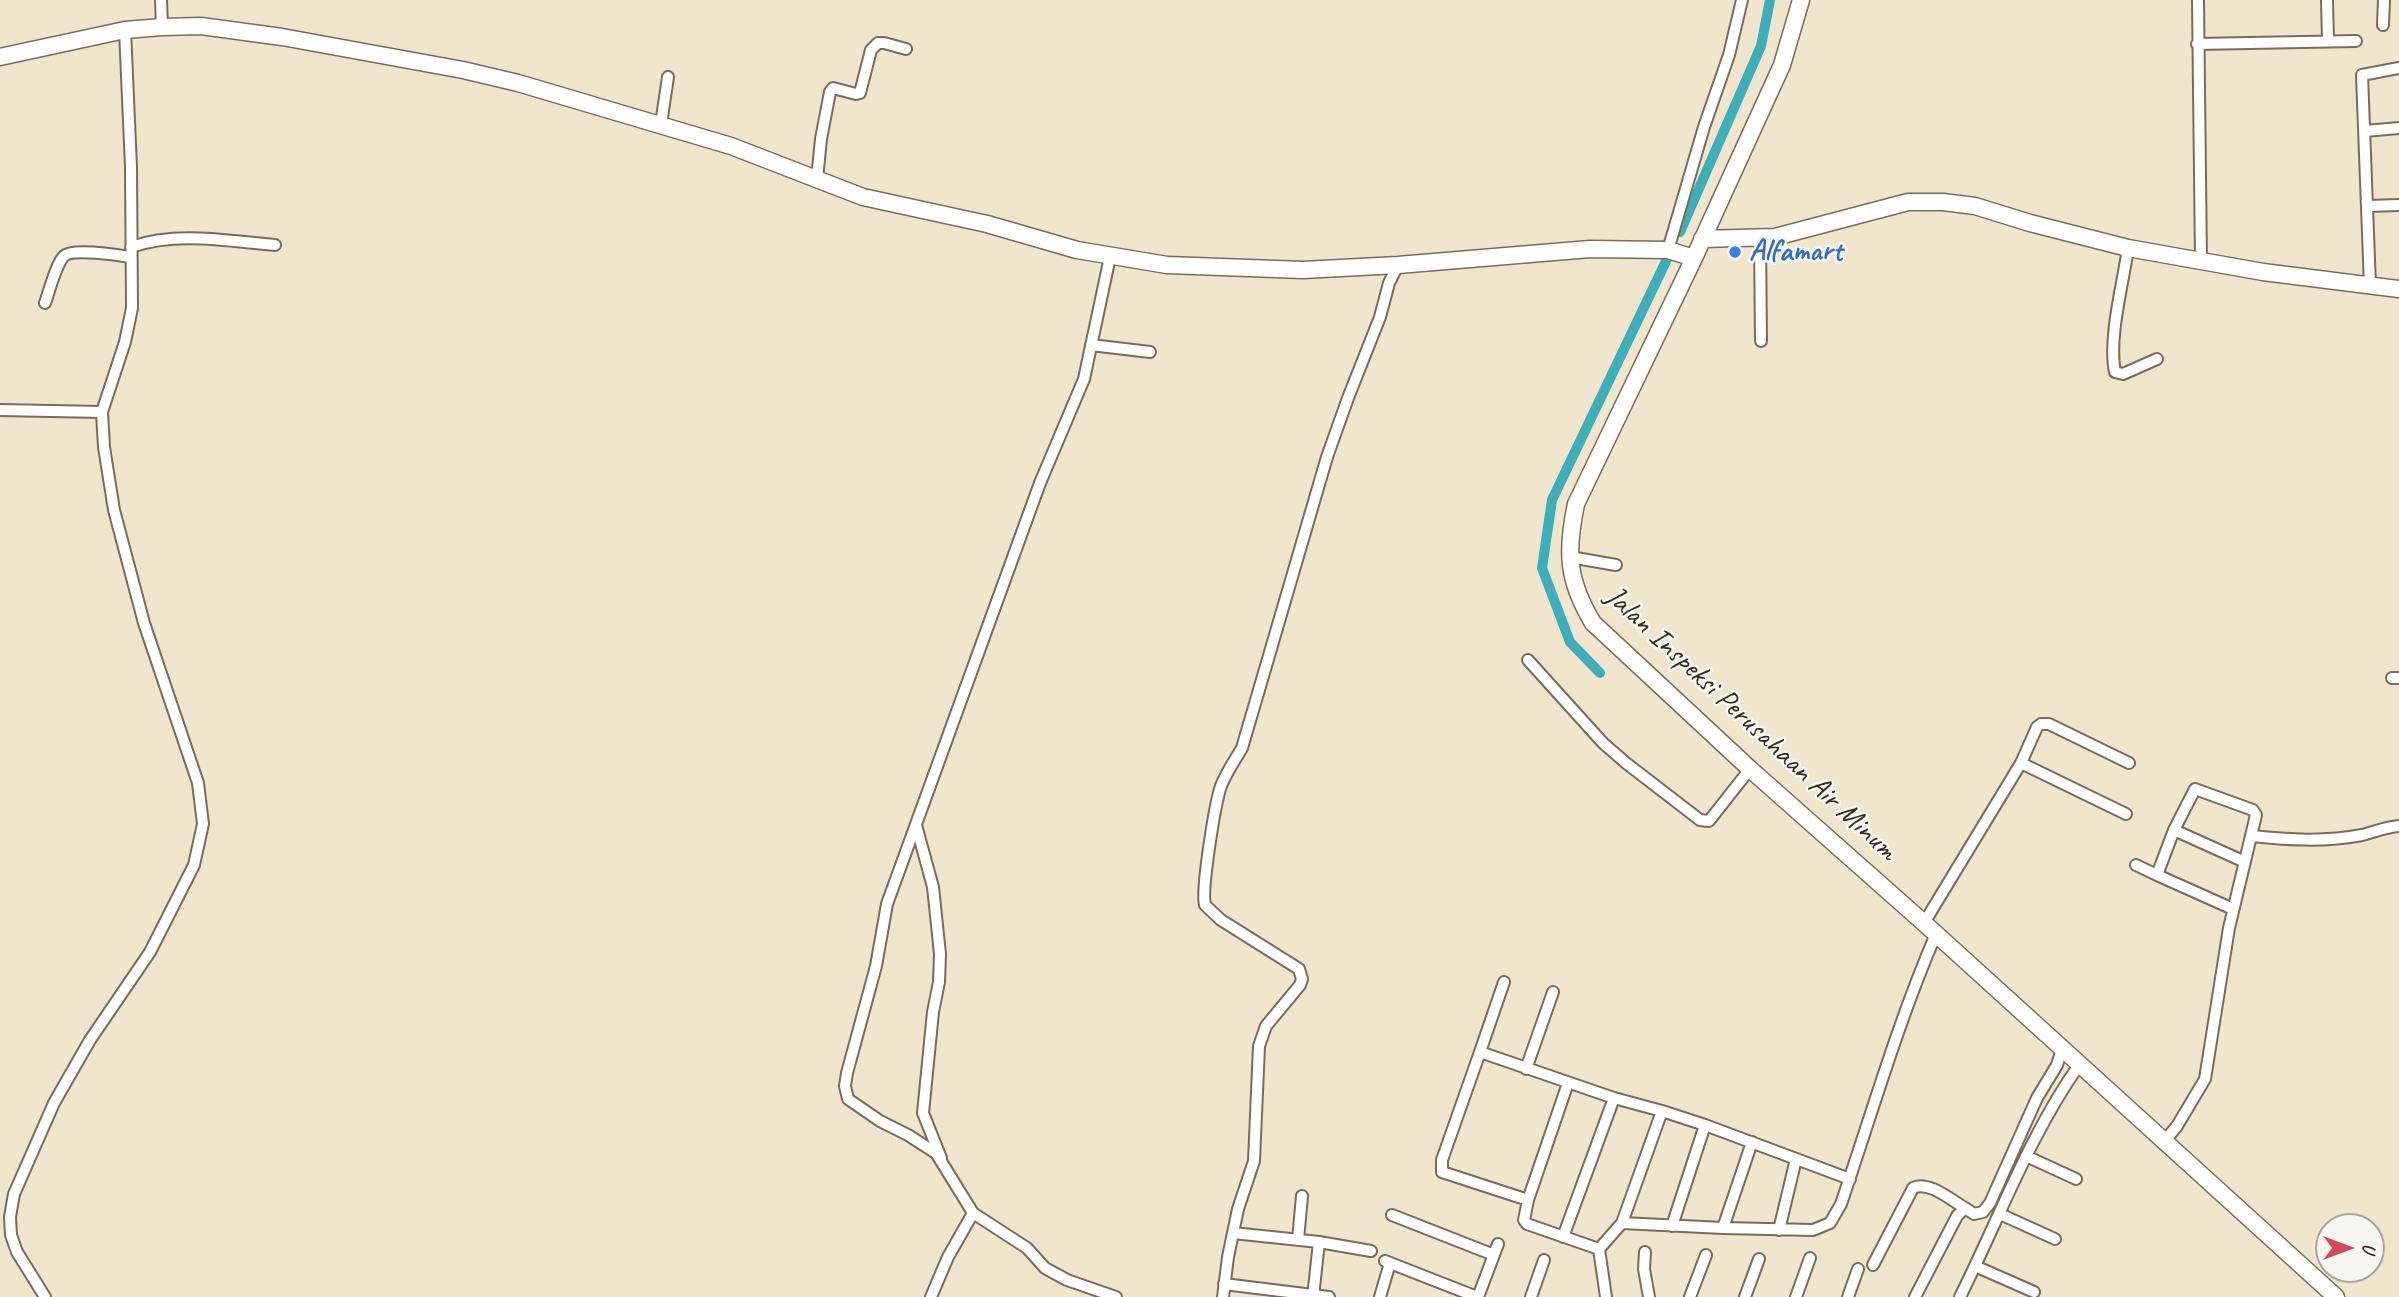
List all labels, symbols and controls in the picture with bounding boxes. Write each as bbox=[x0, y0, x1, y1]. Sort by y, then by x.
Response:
place label: Alfamart bbox=[1749, 234, 1842, 270]
marker: Alfamart bbox=[1727, 244, 1743, 260]
street label: Jalan Inspeksi Perusahaan Air Minum bbox=[1597, 579, 1905, 869]
north arrow bbox=[2315, 1213, 2385, 1283]
text: U bbox=[2357, 1243, 2381, 1253]

